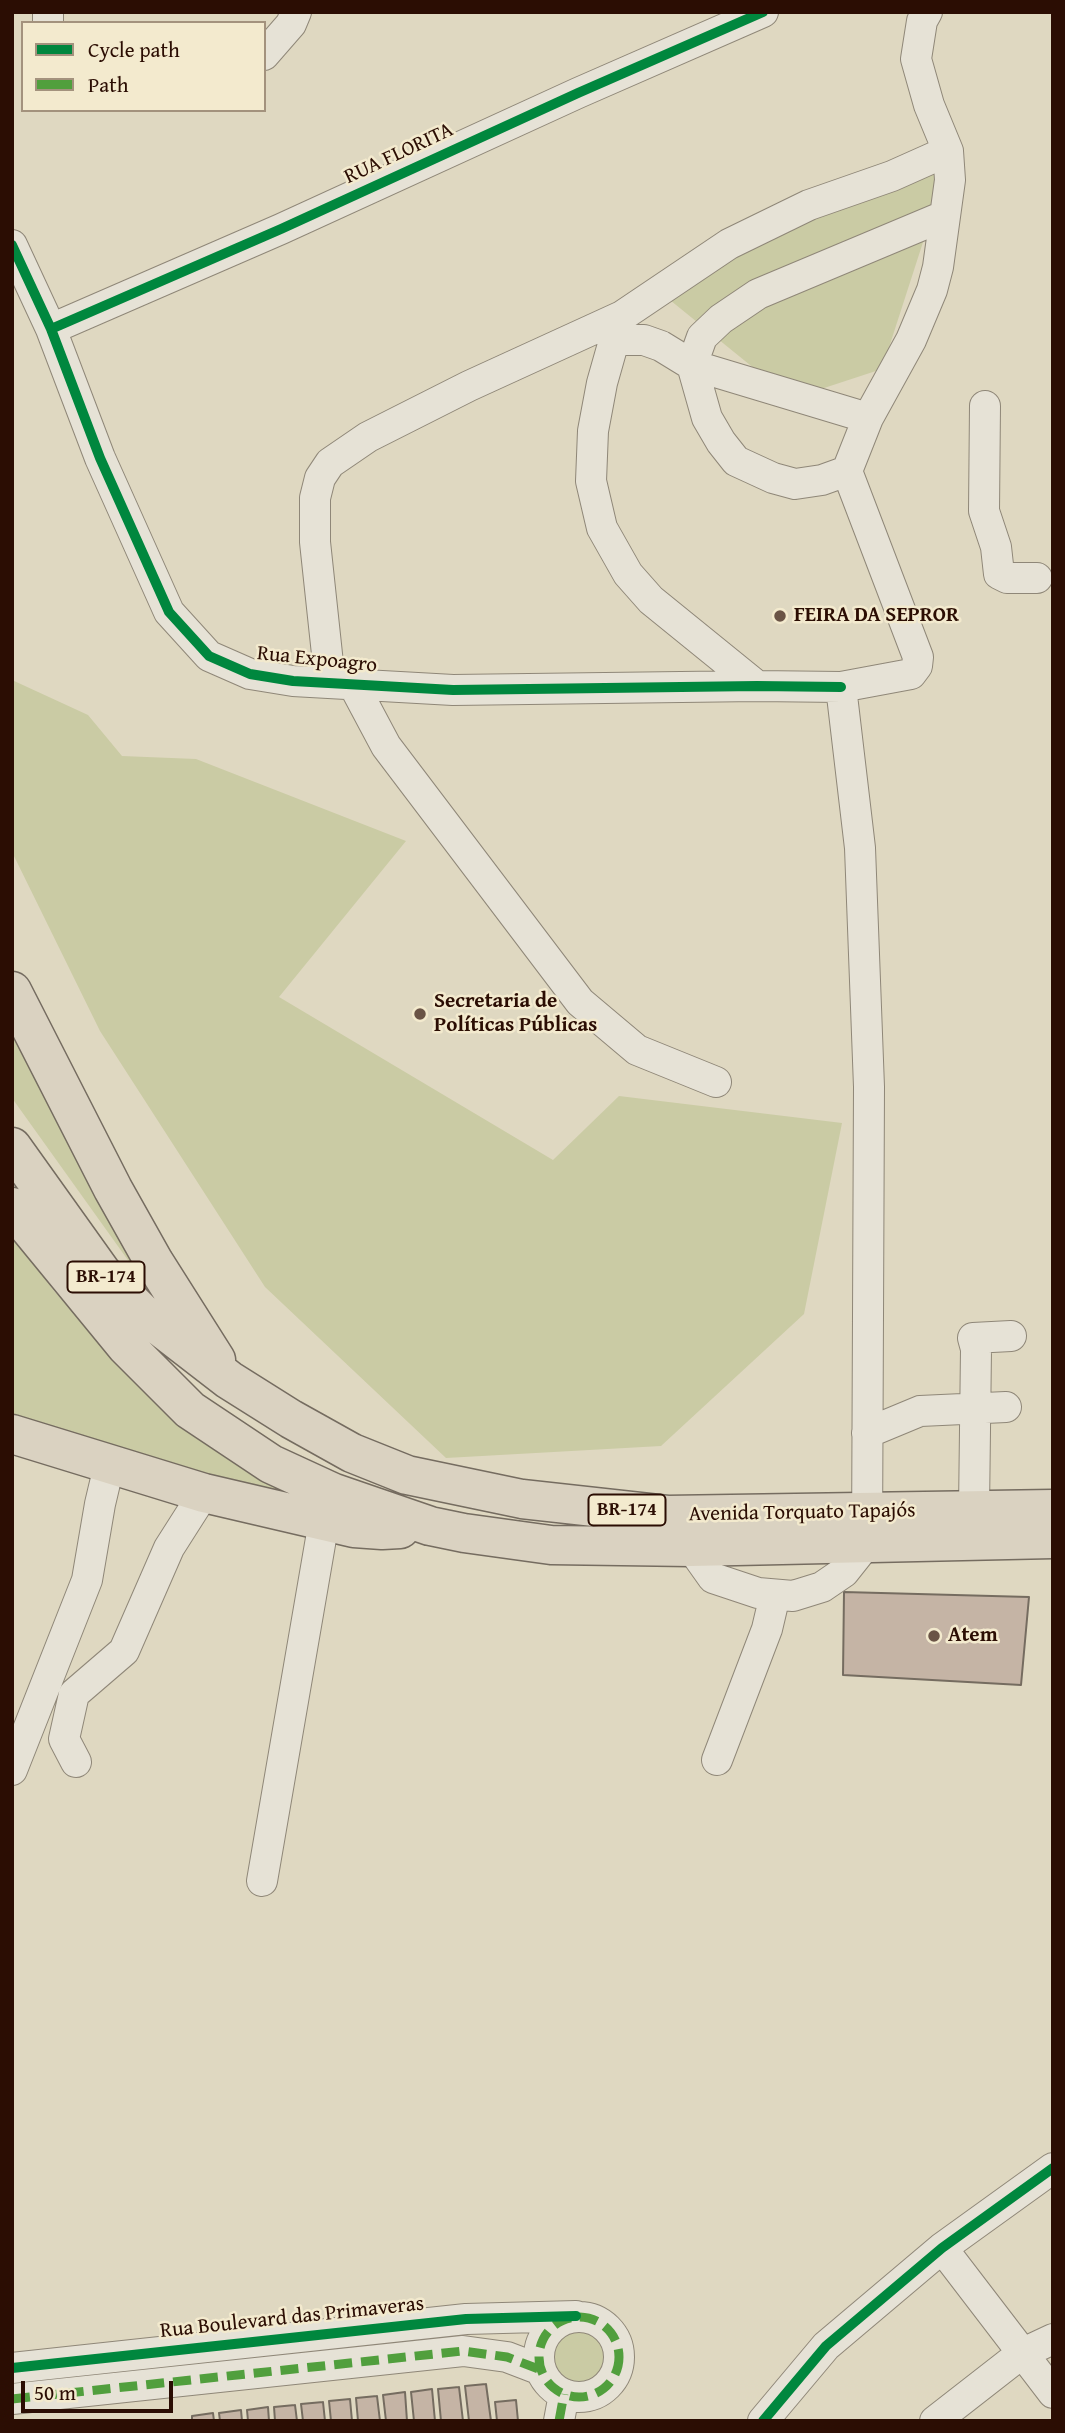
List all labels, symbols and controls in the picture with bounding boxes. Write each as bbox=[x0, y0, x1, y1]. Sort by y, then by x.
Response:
legend bbox=[21, 21, 266, 112]
text: Cycle path bbox=[88, 34, 180, 65]
text: Path bbox=[88, 69, 128, 100]
street label: RUA FLORITA bbox=[341, 118, 457, 190]
place label: FEIRA DA SEPROR bbox=[794, 603, 959, 629]
marker: FEIRA DA SEPROR bbox=[772, 608, 788, 624]
street label: Rua Expoagro bbox=[256, 641, 378, 679]
place label: Secretaria de Políticas Públicas bbox=[434, 989, 597, 1039]
marker: Secretaria de Políticas Públicas bbox=[412, 1006, 428, 1022]
road number: BR-174 bbox=[68, 1261, 144, 1292]
road number: BR-174 bbox=[588, 1494, 666, 1526]
street label: Avenida Torquato Tapajós bbox=[688, 1498, 916, 1528]
place label: Atem bbox=[948, 1623, 998, 1649]
marker: Atem bbox=[926, 1628, 942, 1644]
street label: Rua Boulevard das Primaveras bbox=[159, 2292, 425, 2344]
scale bar bbox=[24, 2366, 177, 2410]
text: 50 m bbox=[34, 2377, 76, 2408]

